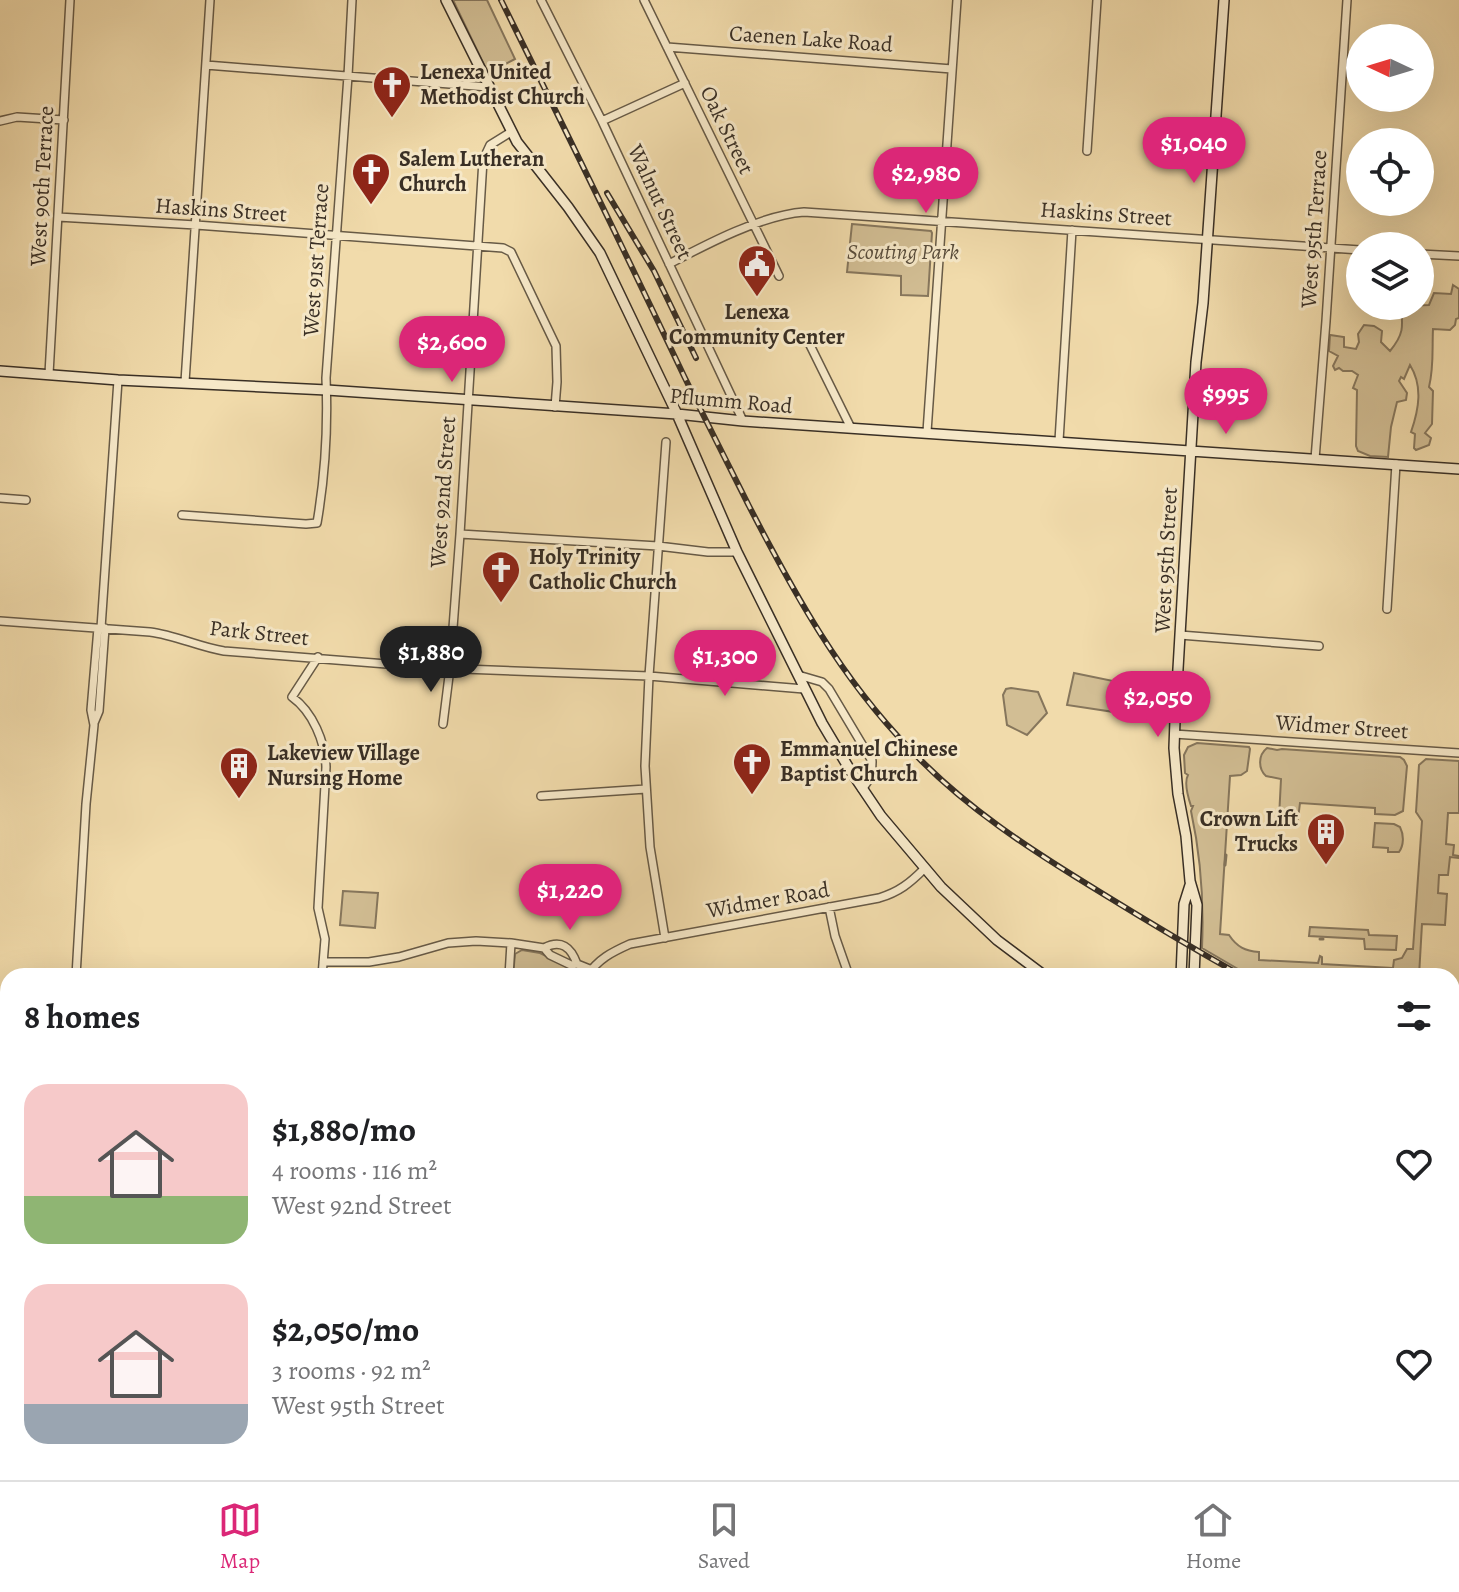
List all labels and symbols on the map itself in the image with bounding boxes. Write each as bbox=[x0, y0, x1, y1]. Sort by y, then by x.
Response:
street label: Caenen Lake Road bbox=[728, 18, 894, 60]
north arrow bbox=[1346, 24, 1434, 112]
place label: Lenexa United Methodist Church bbox=[420, 57, 585, 112]
church icon: Lenexa United Methodist Church bbox=[371, 64, 413, 119]
street label: Oak Street bbox=[693, 81, 761, 179]
street label: West 90th Terrace bbox=[23, 105, 61, 268]
pin: $1,040 bbox=[1129, 117, 1259, 185]
street label: Walnut Street bbox=[620, 139, 700, 265]
place label: Salem Lutheran Church bbox=[399, 144, 544, 199]
pin: $2,980 bbox=[861, 147, 991, 215]
street label: West 95th Terrace bbox=[1293, 149, 1334, 310]
church icon: Salem Lutheran Church bbox=[350, 151, 392, 206]
street label: West 91st Terrace bbox=[296, 182, 336, 339]
street label: Haskins Street bbox=[154, 190, 288, 230]
street label: Haskins Street bbox=[1039, 194, 1173, 234]
park label: Scouting Park bbox=[847, 237, 959, 267]
public building icon: Lenexa Community Center bbox=[736, 243, 778, 298]
place label: Lenexa Community Center bbox=[669, 297, 845, 352]
pin: $2,600 bbox=[387, 316, 517, 384]
pin: $995 bbox=[1179, 368, 1273, 436]
street label: Pflumm Road bbox=[668, 381, 794, 421]
street label: West 92nd Street bbox=[423, 415, 463, 570]
street label: West 95th Street bbox=[1147, 486, 1185, 635]
place label: Holy Trinity Catholic Church bbox=[529, 542, 677, 597]
church icon: Holy Trinity Catholic Church bbox=[480, 549, 522, 604]
street label: Park Street bbox=[208, 613, 310, 653]
pin: $1,880 bbox=[366, 626, 496, 694]
pin: $1,300 bbox=[660, 630, 790, 698]
pin: $2,050 bbox=[1093, 671, 1223, 739]
street label: Widmer Street bbox=[1274, 707, 1409, 747]
place label: Emmanuel Chinese Baptist Church bbox=[780, 734, 958, 789]
place label: Lakeview Village Nursing Home bbox=[267, 738, 420, 793]
church icon: Emmanuel Chinese Baptist Church bbox=[731, 741, 773, 796]
building icon: Lakeview Village Nursing Home bbox=[218, 745, 260, 800]
place label: Crown Lift Trucks bbox=[1200, 804, 1299, 859]
building icon: Crown Lift Trucks bbox=[1305, 811, 1347, 866]
pin: $1,220 bbox=[505, 864, 635, 932]
street label: Widmer Road bbox=[703, 874, 832, 926]

